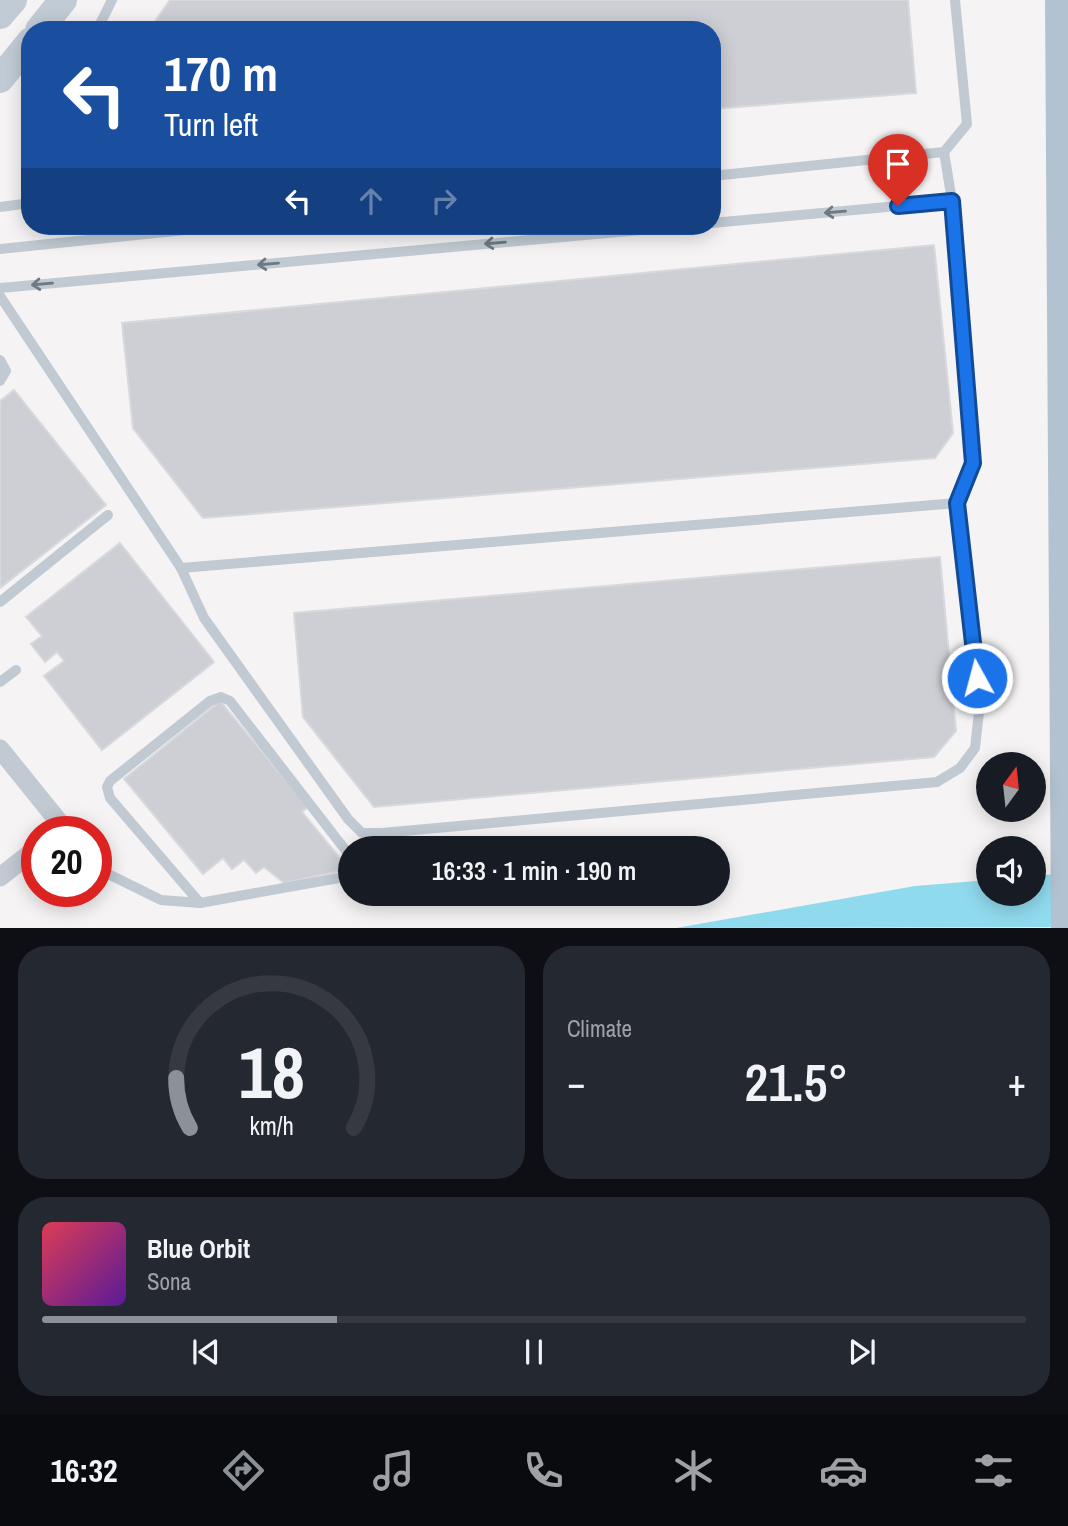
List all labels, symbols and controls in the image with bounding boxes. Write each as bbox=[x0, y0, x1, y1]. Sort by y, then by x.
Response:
text: 170 m bbox=[164, 40, 278, 106]
icon: left bbox=[49, 49, 140, 140]
text: Turn left bbox=[164, 103, 258, 146]
pin bbox=[868, 134, 928, 206]
icon: arrive bbox=[879, 145, 917, 183]
icon: left bbox=[279, 182, 317, 220]
icon: ahead bbox=[352, 182, 390, 220]
icon: right bbox=[425, 182, 463, 220]
one-way arrow bbox=[824, 206, 847, 219]
one-way arrow bbox=[484, 237, 507, 250]
one-way arrow bbox=[257, 258, 280, 271]
one-way arrow bbox=[31, 278, 53, 291]
position arrow bbox=[940, 641, 1014, 715]
north arrow bbox=[976, 752, 1046, 822]
map controls bbox=[976, 752, 1046, 906]
speed limit sign: 20 bbox=[21, 816, 112, 907]
button: sound bbox=[976, 836, 1046, 906]
text: 16:33 · 1 min · 190 m bbox=[432, 853, 636, 888]
text: Climate bbox=[567, 1013, 632, 1044]
text: 18 bbox=[238, 1024, 305, 1122]
text: 21.5° bbox=[745, 1047, 848, 1117]
text: − bbox=[567, 1057, 585, 1108]
text: + bbox=[1008, 1057, 1026, 1108]
text: km/h bbox=[249, 1109, 294, 1143]
text: Blue Orbit bbox=[147, 1231, 250, 1266]
text: Sona bbox=[147, 1266, 191, 1297]
icon: previous bbox=[187, 1333, 225, 1371]
icon: pause bbox=[515, 1333, 553, 1371]
icon: next bbox=[843, 1333, 881, 1371]
icon: directions bbox=[219, 1446, 268, 1495]
icon: music bbox=[369, 1446, 418, 1495]
icon: phone bbox=[519, 1446, 568, 1495]
icon: climate bbox=[669, 1446, 718, 1495]
icon: car bbox=[819, 1446, 868, 1495]
icon: filters bbox=[969, 1446, 1018, 1495]
text: 16:32 bbox=[50, 1449, 118, 1492]

